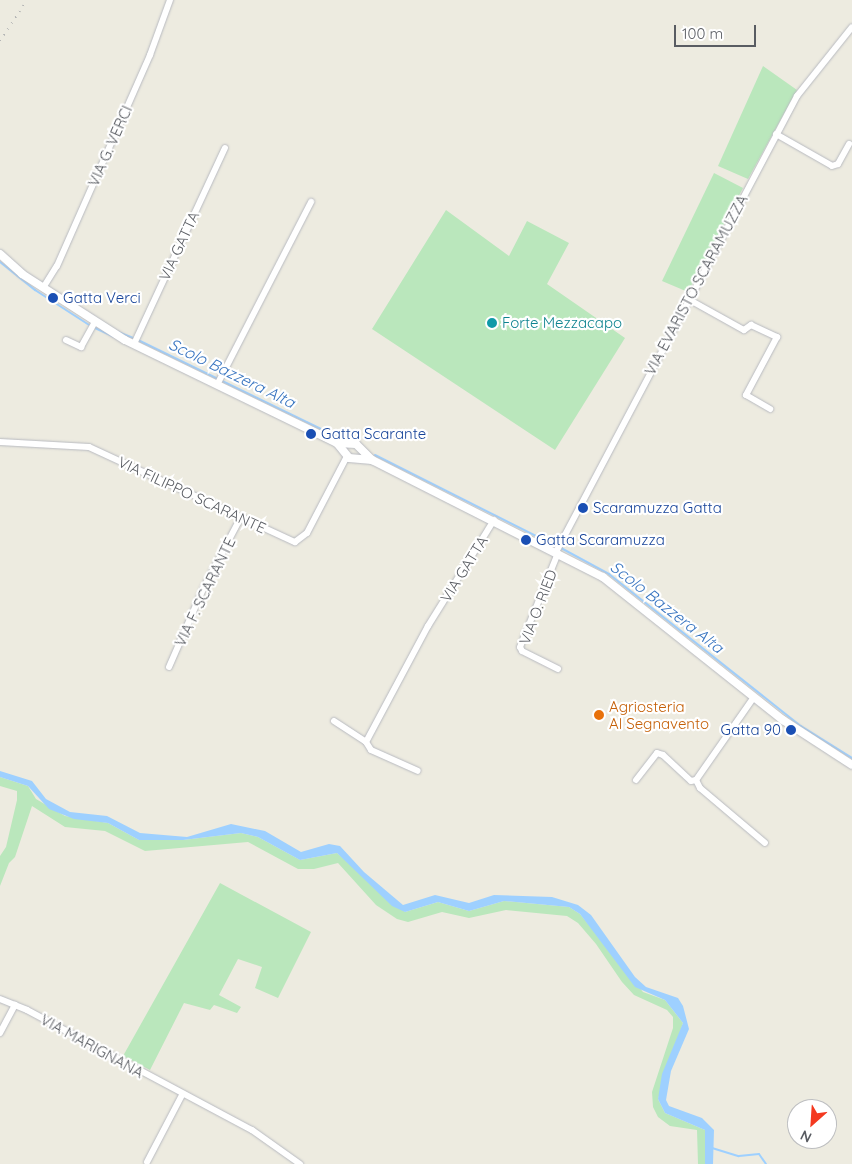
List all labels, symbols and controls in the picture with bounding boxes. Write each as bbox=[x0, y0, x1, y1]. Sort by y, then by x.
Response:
scale bar bbox=[677, 15, 760, 47]
text: 100 m bbox=[682, 24, 723, 43]
street label: VIA G. VERCI bbox=[84, 103, 136, 189]
street label: VIA EVARISTO SCARAMUZZA bbox=[641, 192, 751, 378]
street label: VIA GATTA bbox=[155, 208, 203, 284]
place label: Gatta Verci bbox=[63, 289, 141, 307]
marker: Gatta Verci bbox=[47, 292, 59, 304]
place label: Forte Mezzacapo bbox=[502, 314, 622, 332]
marker: Forte Mezzacapo bbox=[486, 317, 498, 329]
water label: Scolo Bazzera Alta bbox=[166, 334, 298, 412]
place label: Gatta Scarante bbox=[321, 425, 426, 443]
marker: Gatta Scarante bbox=[305, 428, 317, 440]
street label: VIA FILIPPO SCARANTE bbox=[115, 453, 269, 537]
place label: Scaramuzza Gatta bbox=[593, 499, 722, 517]
marker: Scaramuzza Gatta bbox=[577, 502, 589, 514]
place label: Gatta Scaramuzza bbox=[536, 531, 665, 549]
street label: VIA GATTA bbox=[437, 533, 491, 605]
marker: Gatta Scaramuzza bbox=[520, 534, 532, 546]
street label: VIA F. SCARANTE bbox=[171, 535, 239, 649]
water label: Scolo Bazzera Alta bbox=[607, 557, 727, 657]
street label: VIA O. RIED bbox=[515, 567, 561, 647]
place label: Agriosteria Al Segnavento bbox=[609, 697, 709, 732]
marker: Agriosteria Al Segnavento bbox=[593, 709, 605, 721]
place label: Gatta 90 bbox=[721, 721, 781, 739]
marker: Gatta 90 bbox=[785, 724, 797, 736]
street label: VIA MARIGNANA bbox=[37, 1010, 147, 1082]
north arrow bbox=[787, 1099, 837, 1149]
text: N bbox=[797, 1126, 814, 1147]

